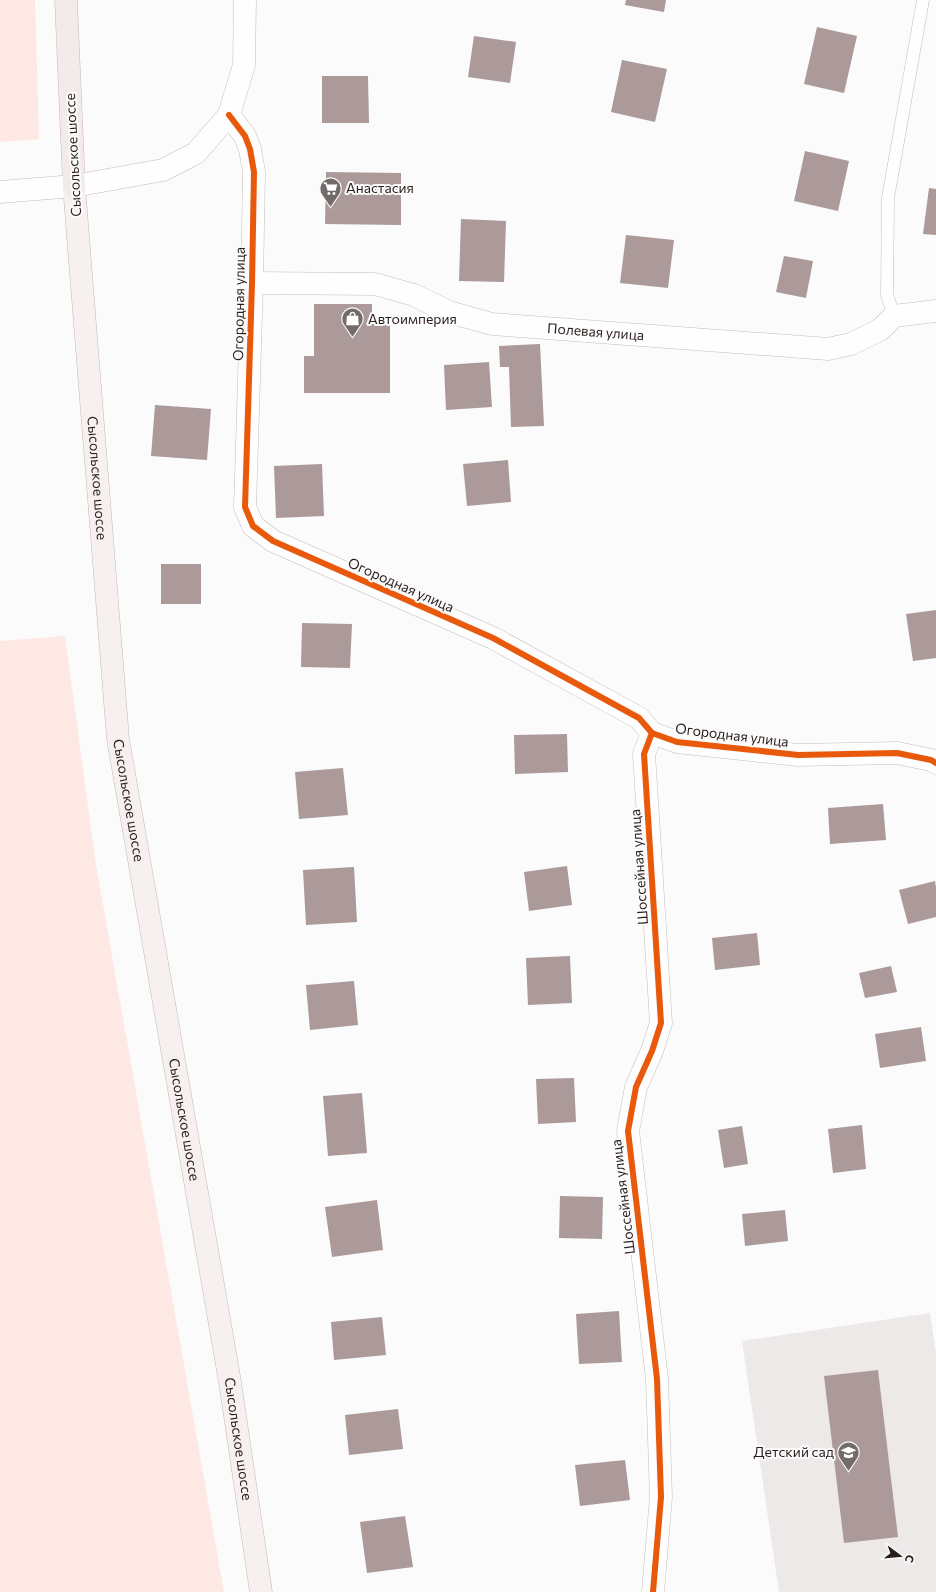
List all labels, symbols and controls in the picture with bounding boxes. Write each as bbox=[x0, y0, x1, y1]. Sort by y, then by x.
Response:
street label: Сысольское шоссе bbox=[61, 93, 84, 217]
supermarket icon: Анастасия bbox=[318, 175, 344, 208]
place label: Анастасия bbox=[346, 179, 414, 196]
street label: Огородная улица bbox=[229, 247, 248, 361]
shop icon: Автоимперия bbox=[339, 306, 365, 339]
place label: Автоимперия bbox=[368, 310, 457, 327]
street label: Полевая улица bbox=[547, 319, 645, 343]
street label: Сысольское шоссе bbox=[84, 416, 111, 541]
street label: Огородная улица bbox=[346, 554, 457, 616]
street label: Огородная улица bbox=[674, 719, 790, 750]
street label: Сысольское шоссе bbox=[110, 738, 148, 863]
street label: Шоссейная улица bbox=[626, 809, 651, 925]
street label: Сысольское шоссе bbox=[166, 1057, 204, 1182]
street label: Шоссейная улица bbox=[607, 1139, 638, 1256]
street label: Сысольское шоссе bbox=[221, 1376, 256, 1502]
school or university icon: Детский сад bbox=[836, 1439, 862, 1472]
place label: Детский сад bbox=[754, 1443, 834, 1460]
north arrow bbox=[880, 1536, 920, 1576]
text: С bbox=[903, 1553, 917, 1565]

